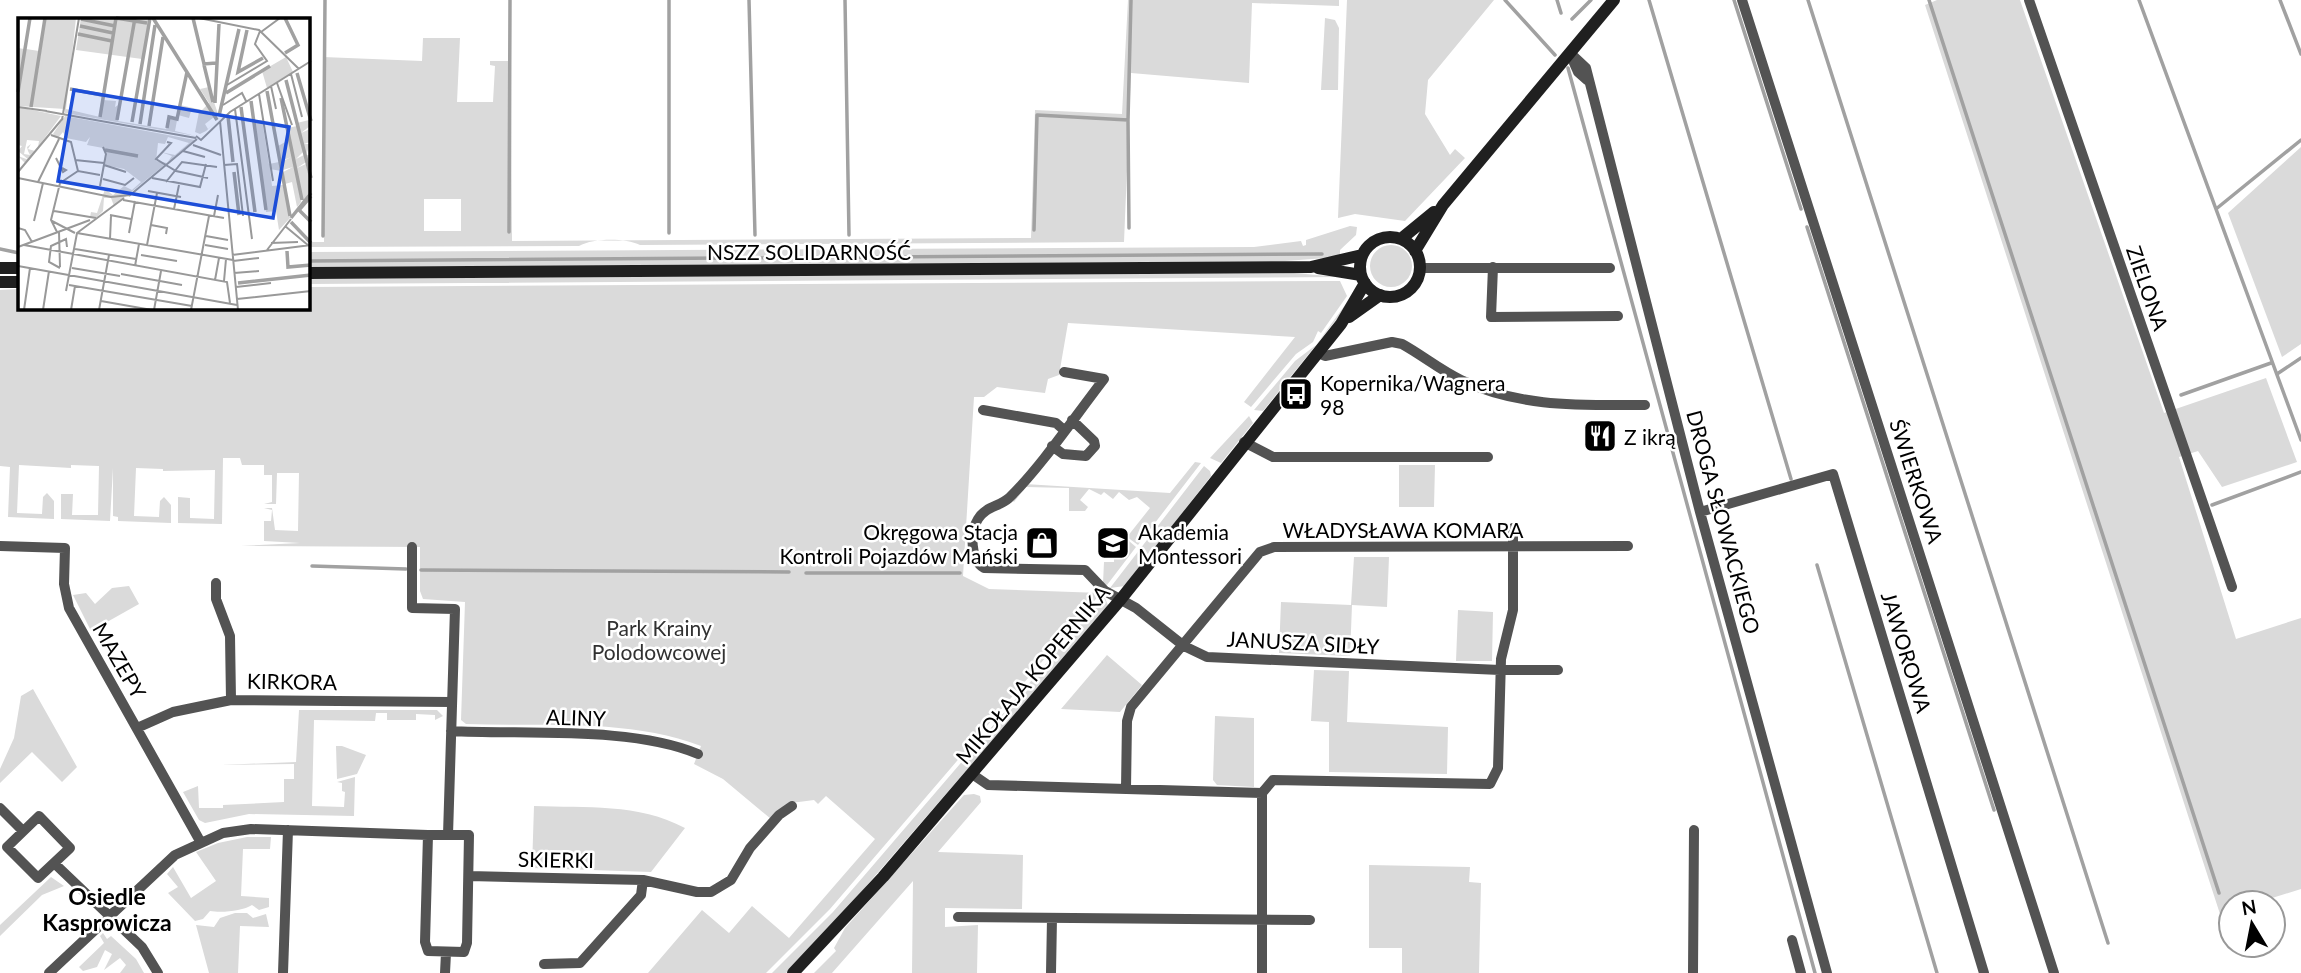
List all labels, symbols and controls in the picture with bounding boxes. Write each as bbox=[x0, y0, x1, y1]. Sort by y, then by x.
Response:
inset map bbox=[18, 18, 310, 310]
street label: NSZZ SOLIDARNOŚĆ bbox=[707, 239, 911, 264]
street label: ZIELONA bbox=[2122, 242, 2174, 334]
place label: Kopernika/Wagnera 98 bbox=[1320, 370, 1506, 419]
bus stop icon: Kopernika/Wagnera 98 bbox=[1277, 375, 1315, 413]
street label: DROGA SŁOWACKIEGO bbox=[1682, 407, 1766, 637]
street label: ŚWIERKOWA bbox=[1885, 416, 1949, 547]
restaurant icon: Z ikrą bbox=[1581, 417, 1619, 455]
place label: Z ikrą bbox=[1624, 424, 1676, 449]
street label: WŁADYSŁAWA KOMARA bbox=[1282, 517, 1524, 542]
place label: Okręgowa Stacja Kontroli Pojazdów Mański bbox=[780, 519, 1018, 568]
place label: Akademia Montessori bbox=[1138, 519, 1242, 568]
shop icon: Okręgowa Stacja Kontroli Pojazdów Mański bbox=[1023, 524, 1061, 562]
school or university icon: Akademia Montessori bbox=[1094, 524, 1132, 562]
street label: MIKOŁAJA KOPERNIKA bbox=[950, 579, 1115, 768]
street label: JAWOROWA bbox=[1877, 589, 1937, 716]
park label: Park Krainy Polodowcowej bbox=[592, 615, 726, 664]
street label: MAZEPY bbox=[88, 617, 152, 703]
street label: JANUSZA SIDŁY bbox=[1226, 626, 1381, 659]
street label: KIRKORA bbox=[247, 668, 338, 694]
street label: ALINY bbox=[546, 703, 607, 731]
street label: SKIERKI bbox=[518, 846, 594, 872]
district label: Osiedle Kasprowicza bbox=[42, 882, 172, 936]
north arrow bbox=[2217, 889, 2287, 959]
text: N bbox=[2240, 894, 2258, 919]

